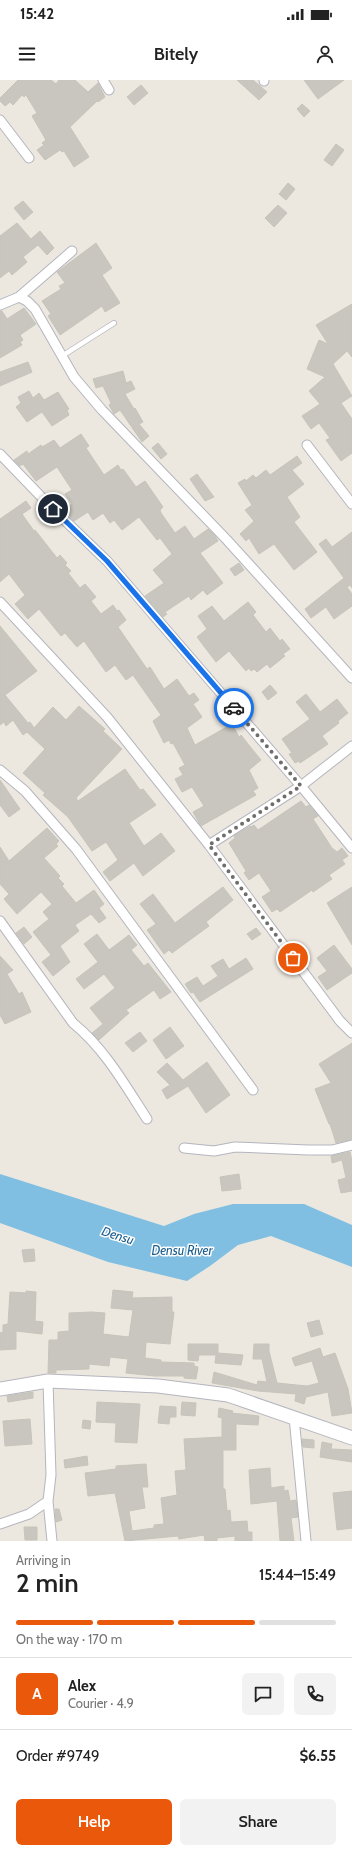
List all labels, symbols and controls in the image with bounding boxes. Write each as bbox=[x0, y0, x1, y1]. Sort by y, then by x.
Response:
text: 15:42 bbox=[20, 5, 54, 23]
icon: menu bbox=[16, 43, 38, 65]
text: Bitely bbox=[154, 43, 198, 65]
icon: person bbox=[314, 43, 336, 65]
pin bbox=[36, 492, 70, 526]
icon: home bbox=[42, 498, 64, 520]
courier bbox=[214, 688, 254, 728]
icon: car bbox=[223, 697, 245, 719]
pin bbox=[276, 941, 310, 975]
icon: bag bbox=[282, 947, 304, 969]
water label: Densu bbox=[100, 1222, 137, 1248]
water label: Densu River bbox=[151, 1242, 214, 1258]
text: Arriving in bbox=[16, 1552, 71, 1568]
text: 15:44–15:49 bbox=[259, 1566, 336, 1584]
text: 2 min bbox=[16, 1567, 79, 1599]
text: On the way · 170 m bbox=[16, 1631, 122, 1647]
button: chat bbox=[242, 1673, 284, 1715]
button: phone bbox=[294, 1673, 336, 1715]
text: Alex bbox=[68, 1677, 96, 1695]
text: A bbox=[32, 1685, 42, 1703]
text: Courier · 4.9 bbox=[68, 1695, 134, 1711]
text: Order #9749 bbox=[16, 1747, 99, 1765]
text: $6.55 bbox=[299, 1747, 336, 1765]
button: Help bbox=[16, 1799, 172, 1845]
button: Share bbox=[180, 1799, 336, 1845]

